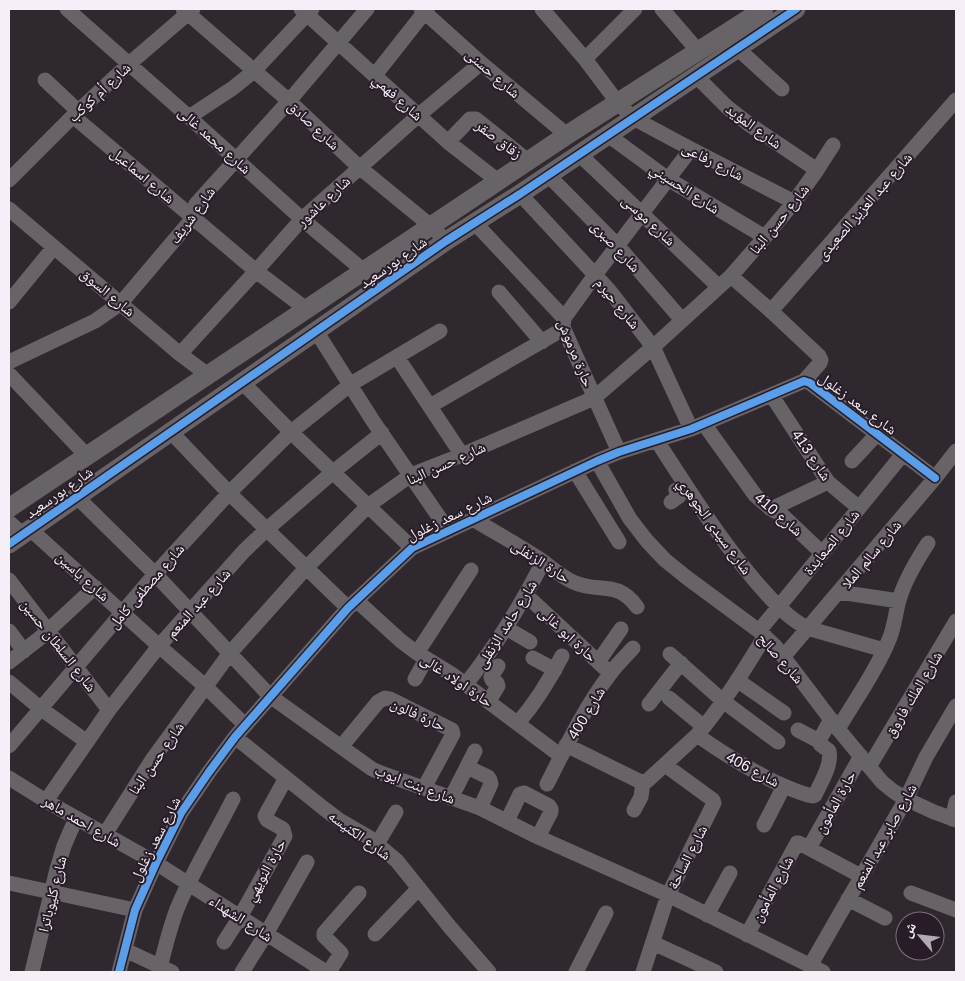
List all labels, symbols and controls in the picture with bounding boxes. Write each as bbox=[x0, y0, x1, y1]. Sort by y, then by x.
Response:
street label: شارع حسنى bbox=[461, 45, 524, 103]
street label: شارع أم كوكب bbox=[64, 59, 135, 127]
street label: شارع فهمي bbox=[367, 70, 427, 127]
street label: شارع صادق bbox=[283, 97, 343, 155]
street label: شارع المؤيد bbox=[722, 100, 785, 154]
street label: شارع محمد غالى bbox=[174, 103, 255, 179]
street label: زقاق صقر bbox=[471, 116, 526, 164]
street label: شارع رفاعى bbox=[679, 138, 747, 185]
street label: شارع اسماعيل bbox=[106, 143, 178, 208]
street label: شارع عبد العزيز الصعيدى bbox=[813, 149, 917, 264]
street label: شارع الحسيني bbox=[645, 159, 723, 220]
street label: شارع عاشور bbox=[292, 172, 355, 232]
street label: شارع حسن البنا bbox=[746, 181, 814, 258]
street label: شارع شريف bbox=[166, 183, 220, 248]
street label: شارع موسى bbox=[617, 191, 679, 251]
street label: شارع صبرى bbox=[586, 217, 644, 277]
street label: شارع بورسعيد bbox=[356, 233, 431, 293]
street label: شارع السوق bbox=[76, 264, 139, 321]
street label: شارع حيرم bbox=[591, 274, 644, 333]
street label: حارة مرموش bbox=[553, 317, 597, 390]
street label: شارع سعد زغلول bbox=[815, 368, 900, 439]
street label: شارع 413 bbox=[787, 426, 835, 485]
street label: شارع حسن البنا bbox=[404, 438, 489, 490]
street label: شارع بورسعيد bbox=[22, 463, 97, 523]
street label: شارع سيدى الجوهري bbox=[671, 474, 756, 580]
street label: شارع سعد زغلول bbox=[403, 488, 496, 546]
street label: شارع 410 bbox=[750, 489, 806, 541]
street label: شارع الصعايدة bbox=[799, 506, 864, 579]
street label: شارع سالم الملا bbox=[838, 516, 906, 593]
street label: حارة الزنفلى bbox=[508, 536, 574, 588]
street label: شارع مصطفى كامل bbox=[105, 540, 189, 633]
street label: شارع ياسين bbox=[52, 548, 113, 606]
street label: شارع عبد المنعم bbox=[162, 565, 235, 642]
street label: شارع حامد الزنفلى bbox=[472, 577, 542, 672]
street label: شارع السلطان حسين bbox=[16, 595, 101, 696]
street label: حارة ابو غالى bbox=[534, 603, 601, 667]
street label: شارع صالح bbox=[753, 629, 808, 688]
street label: شارع الملك فاروق bbox=[881, 648, 947, 741]
street label: حارة اولاد غالى bbox=[417, 650, 497, 712]
street label: شارع 400 bbox=[564, 684, 610, 743]
street label: حارة فالون bbox=[387, 694, 449, 736]
street label: شارع حسن البنا bbox=[125, 718, 189, 799]
street label: شارع 406 bbox=[723, 748, 783, 792]
street label: شارع بنت ايوب bbox=[372, 761, 458, 809]
street label: حارة المأمون bbox=[811, 767, 861, 837]
street label: شارع صابر عبد المنعم bbox=[848, 780, 922, 892]
street label: شارع احمد ماهر bbox=[38, 791, 124, 852]
street label: شارع سعد زغلول bbox=[126, 794, 186, 885]
street label: شارع الكنيسه bbox=[324, 807, 395, 865]
street label: شارع الساحة bbox=[664, 822, 712, 893]
street label: حارة النويهي bbox=[241, 835, 293, 906]
street label: شارع المأمون bbox=[748, 853, 798, 926]
street label: شارع كليوباترا bbox=[34, 854, 72, 934]
street label: شارع الشهداء bbox=[205, 891, 276, 947]
north arrow bbox=[895, 911, 945, 961]
text: ش bbox=[898, 919, 920, 941]

